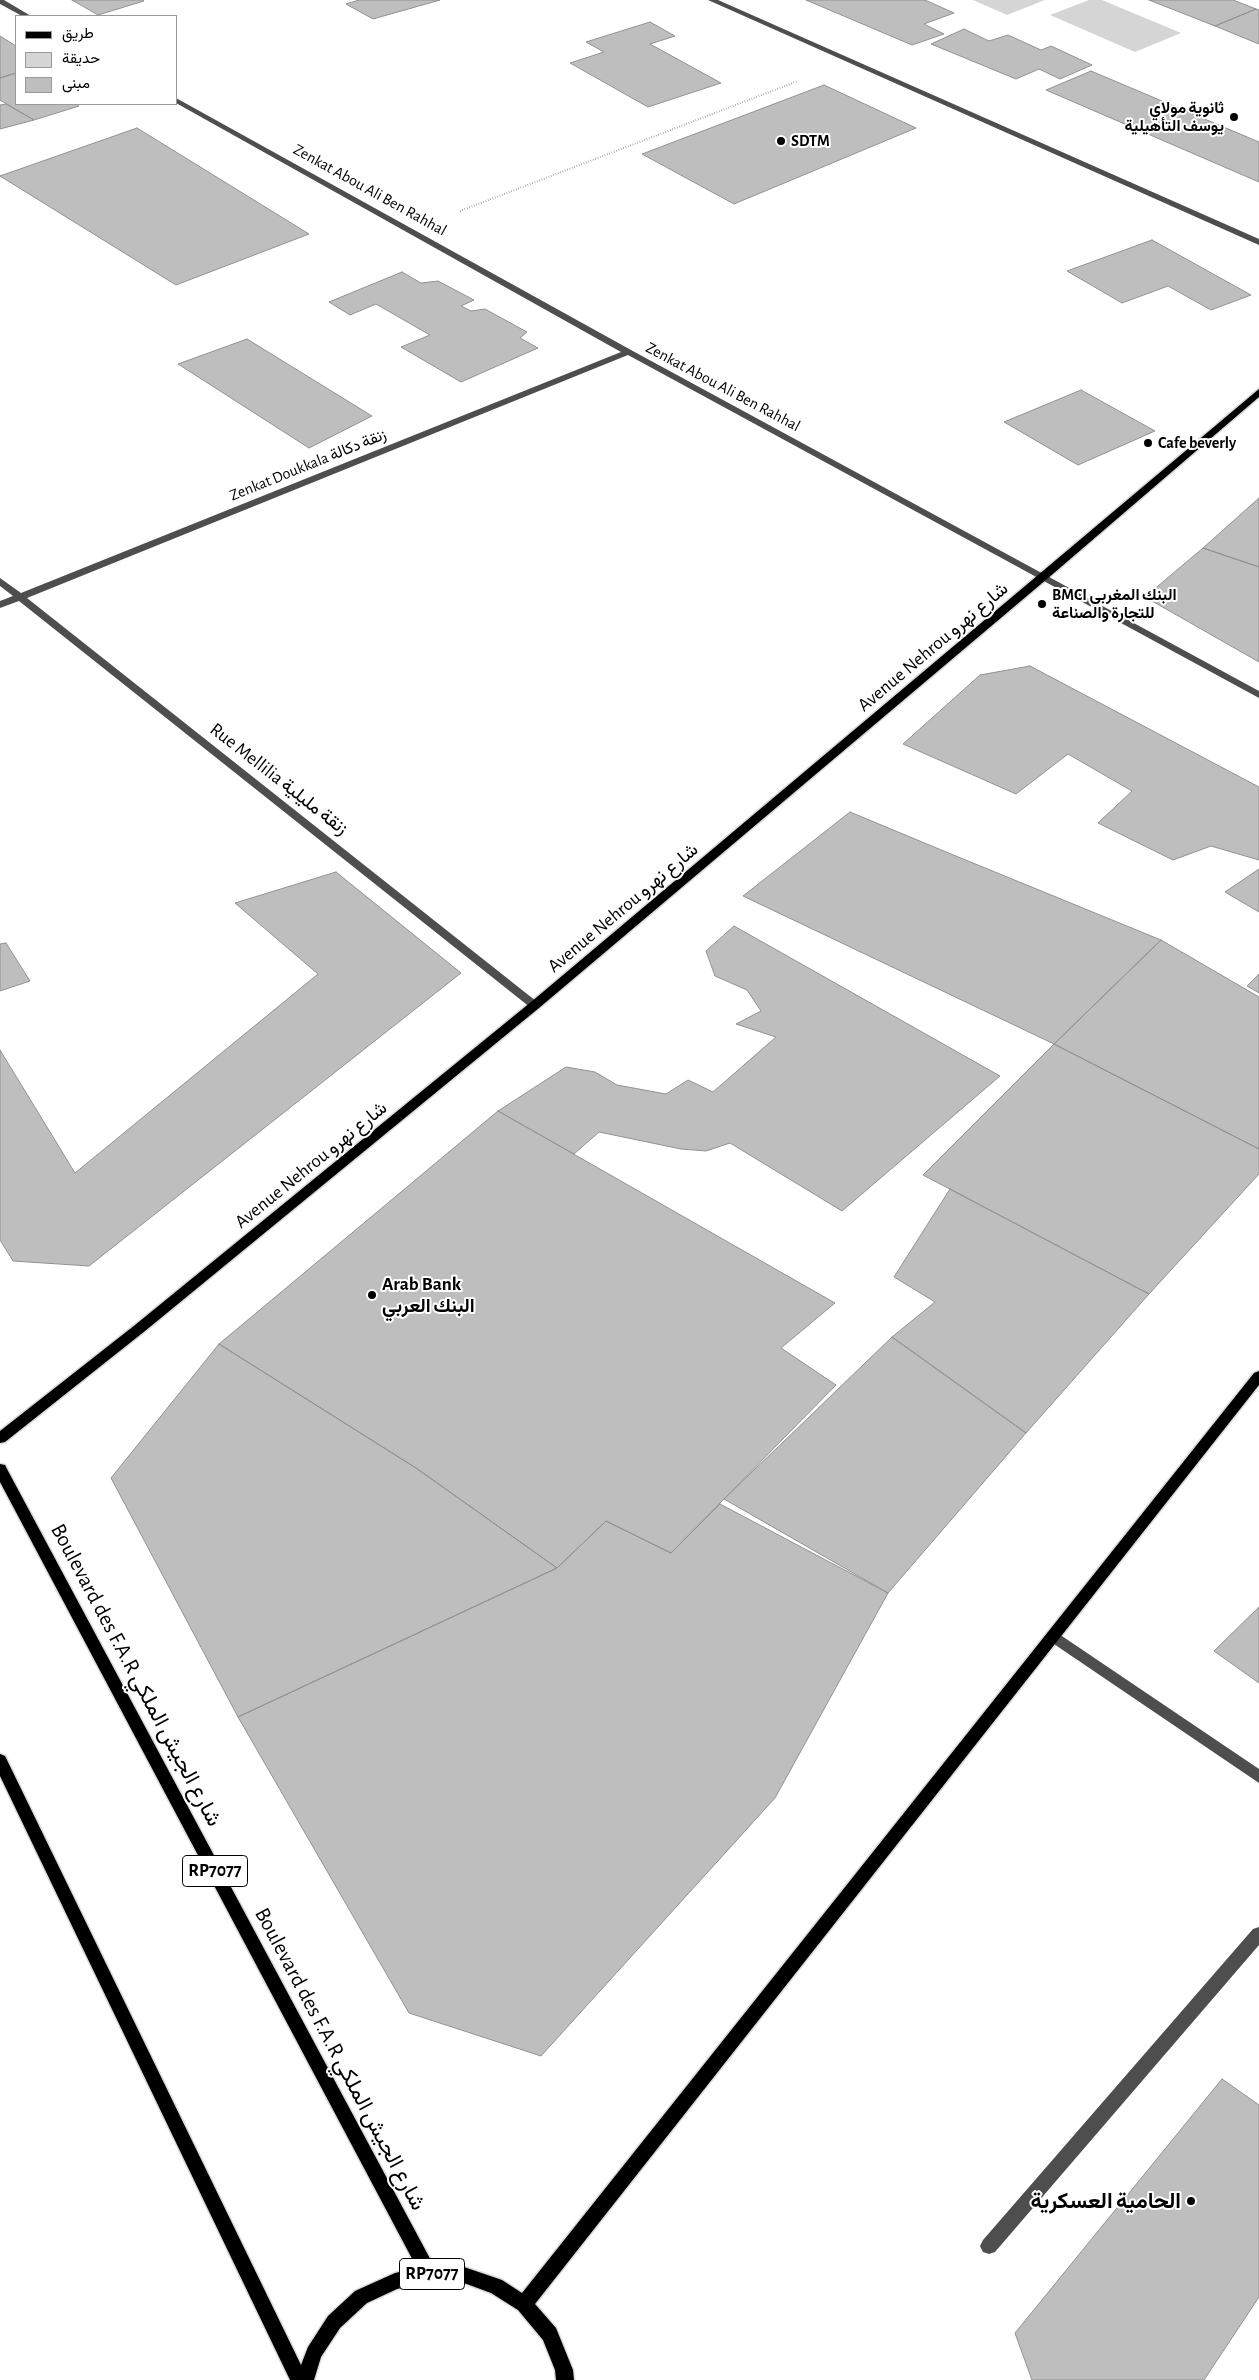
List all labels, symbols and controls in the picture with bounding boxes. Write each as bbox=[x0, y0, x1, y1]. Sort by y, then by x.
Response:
legend bbox=[15, 15, 178, 105]
text: طريق bbox=[62, 26, 94, 41]
text: حديقة bbox=[62, 51, 100, 66]
text: مبنى bbox=[62, 76, 90, 91]
place label: ثانوية مولاي يوسف التأهيلية bbox=[1125, 98, 1224, 136]
marker: ثانوية مولاي يوسف التأهيلية bbox=[1228, 111, 1240, 123]
place label: SDTM bbox=[791, 131, 830, 151]
marker: SDTM bbox=[775, 135, 787, 147]
street label: Zenkat Abou Ali Ben Rahhal bbox=[290, 140, 450, 240]
street label: Zenkat Abou Ali Ben Rahhal bbox=[642, 338, 804, 436]
street label: Zenkat Doukkala زنقة دكالة bbox=[227, 425, 389, 505]
place label: Cafe beverly bbox=[1158, 433, 1236, 453]
marker: Cafe beverly bbox=[1142, 437, 1154, 449]
street label: Avenue Nehrou شارع نهرو bbox=[853, 577, 1013, 717]
place label: BMCI البنك المغربي للتجارة والصناعة bbox=[1052, 585, 1177, 623]
marker: BMCI البنك المغربي للتجارة والصناعة bbox=[1036, 598, 1048, 610]
street label: Rue Mellilia زنقة مليلية bbox=[205, 718, 353, 840]
street label: Avenue Nehrou شارع نهرو bbox=[543, 838, 703, 978]
street label: Avenue Nehrou شارع نهرو bbox=[230, 1096, 392, 1234]
place label: Arab Bank البنك العربي bbox=[382, 1273, 475, 1317]
marker: Arab Bank البنك العربي bbox=[366, 1289, 378, 1301]
street label: Boulevard des F.A.R شارع الجيش الملكي bbox=[45, 1519, 227, 1831]
road number: RP7077 bbox=[182, 1855, 248, 1886]
street label: Boulevard des F.A.R شارع الجيش الملكي bbox=[249, 1903, 431, 2215]
place label: الحامية العسكرية bbox=[1030, 2188, 1181, 2214]
marker: الحامية العسكرية bbox=[1185, 2195, 1197, 2207]
road number: RP7077 bbox=[400, 2258, 464, 2290]

